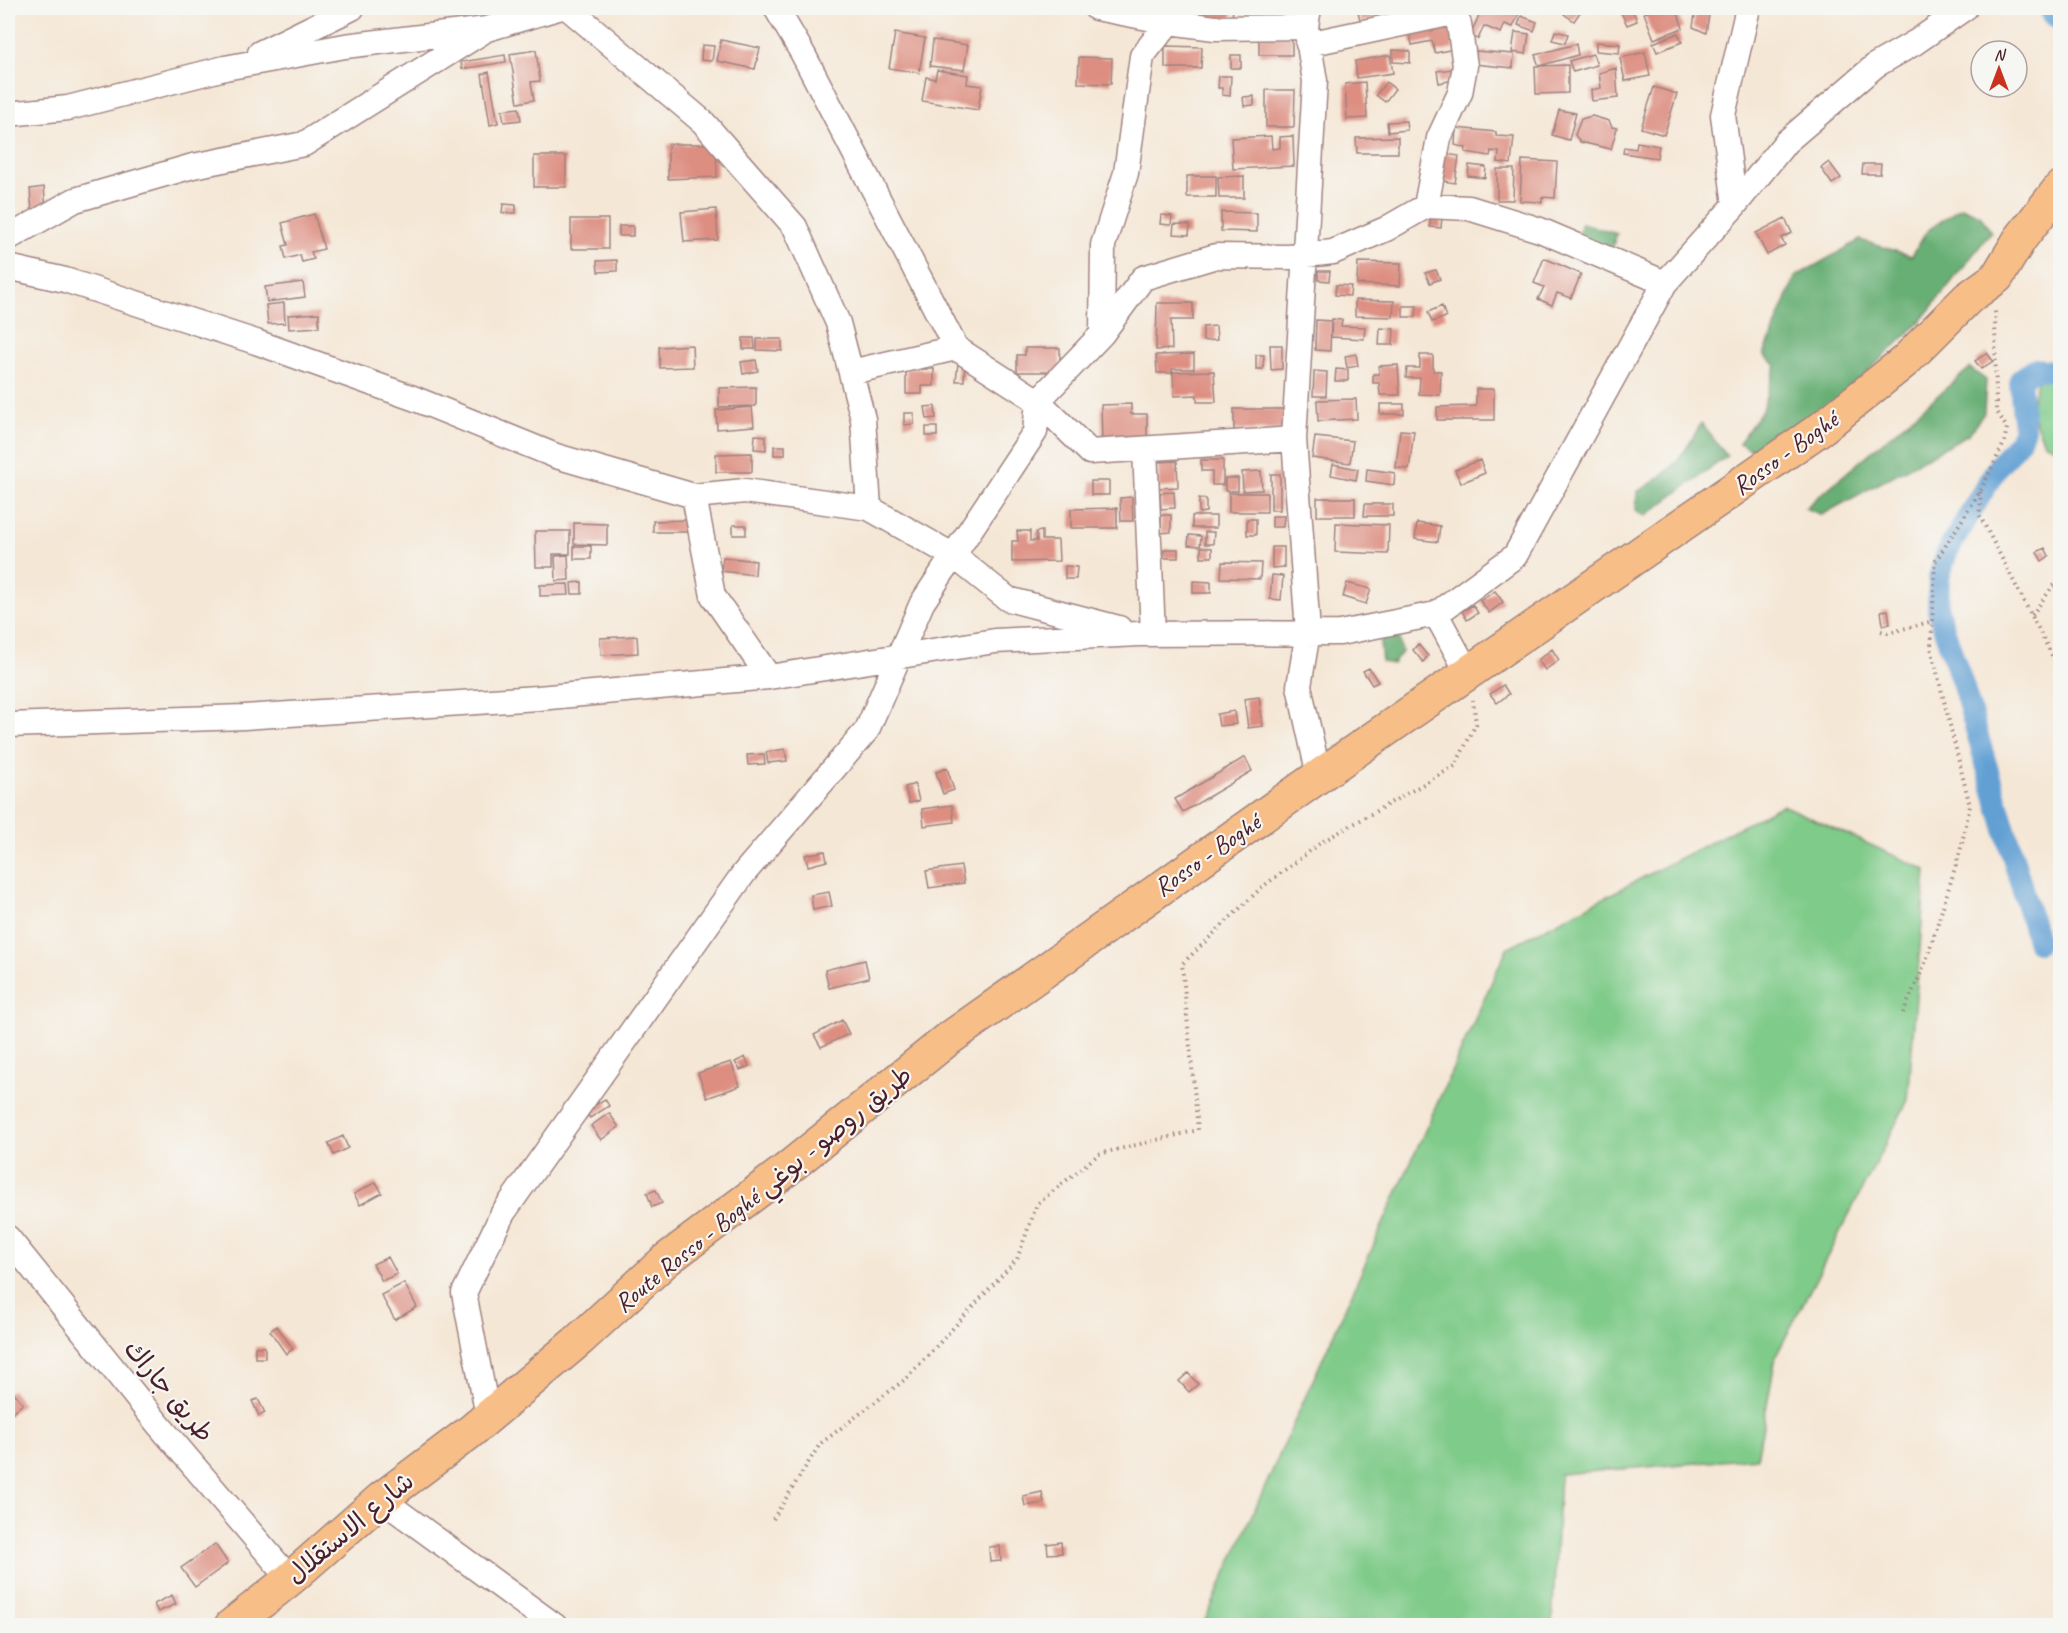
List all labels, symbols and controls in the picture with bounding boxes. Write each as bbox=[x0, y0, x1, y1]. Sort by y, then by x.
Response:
north arrow bbox=[1969, 39, 2029, 99]
text: N bbox=[1994, 45, 2007, 65]
street label: Rosso - Boghé bbox=[1726, 401, 1847, 503]
street label: Rosso - Boghé bbox=[1147, 804, 1270, 904]
street label: Route Rosso - Boghé طريق روصو - بوغي bbox=[607, 1058, 923, 1324]
street label: طريق جاراك bbox=[117, 1333, 221, 1449]
street label: شارع الاستقلال bbox=[279, 1465, 422, 1592]

